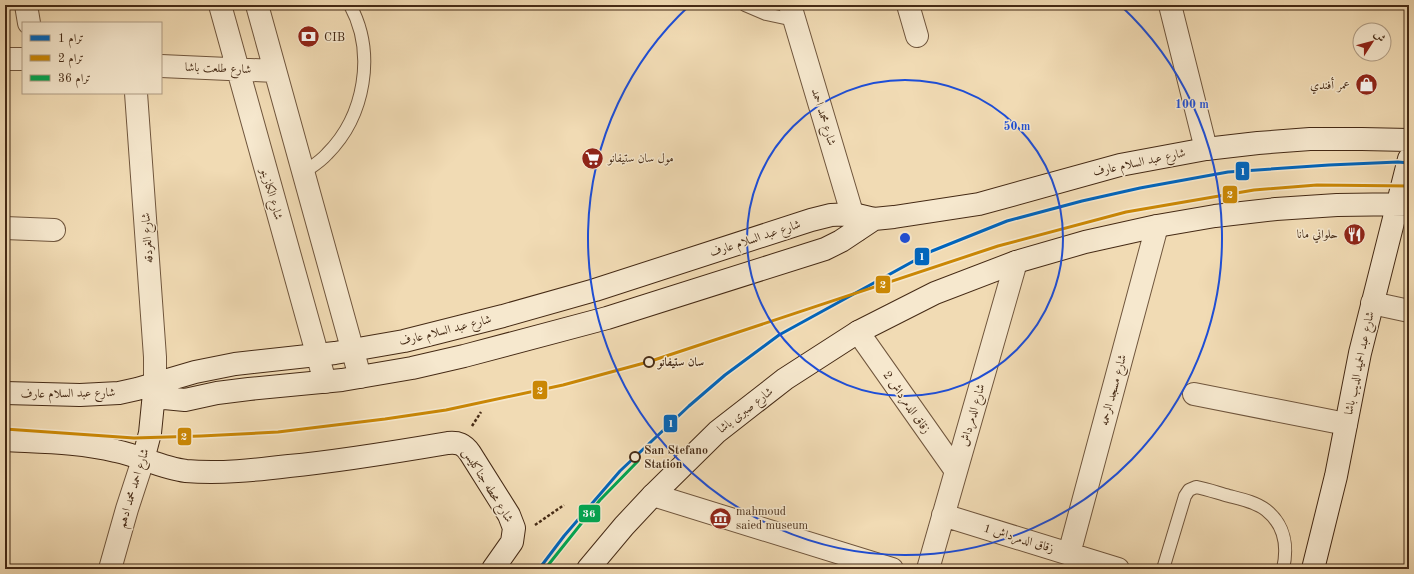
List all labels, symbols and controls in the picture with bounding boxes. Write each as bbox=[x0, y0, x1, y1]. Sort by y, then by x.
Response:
legend bbox=[22, 22, 162, 94]
north arrow bbox=[1352, 22, 1392, 62]
bank icon: CIB bbox=[295, 24, 321, 50]
text: ش bbox=[1371, 29, 1387, 45]
place label: CIB bbox=[324, 32, 345, 44]
text: ترام 1 bbox=[58, 33, 84, 49]
text: ترام 2 bbox=[58, 53, 84, 69]
street label: شارع طلعت باشا bbox=[184, 62, 251, 80]
shop icon: عمر أفندي bbox=[1353, 72, 1379, 98]
text: ترام 36 bbox=[58, 73, 91, 89]
place label: عمر أفندي bbox=[1310, 77, 1350, 95]
street label: شارع محمد احمد bbox=[805, 87, 837, 149]
text: 100 m bbox=[1175, 99, 1209, 111]
text: 50 m bbox=[1004, 120, 1031, 133]
supermarket icon: مول سان ستيفانو bbox=[580, 145, 606, 171]
street label: شارع عبد السلام عارف bbox=[1092, 147, 1188, 183]
place label: مول سان ستيفانو bbox=[607, 153, 674, 166]
line badge: 1 bbox=[1235, 161, 1250, 181]
street label: شارع الكازينو bbox=[254, 166, 285, 223]
text: 1 bbox=[1240, 167, 1246, 178]
line badge: 2 bbox=[1222, 185, 1238, 204]
text: 2 bbox=[1227, 190, 1233, 201]
street label: شارع الغردقه bbox=[140, 212, 160, 264]
street label: شارع عبد السلام عارف bbox=[709, 219, 803, 263]
restaurant icon: حلواني مانا bbox=[1341, 221, 1367, 247]
place label: حلواني مانا bbox=[1297, 229, 1338, 244]
centre of rings bbox=[898, 231, 912, 245]
line badge: 1 bbox=[914, 247, 930, 266]
text: 1 bbox=[919, 252, 925, 263]
line badge: 2 bbox=[875, 275, 891, 294]
text: 2 bbox=[880, 280, 886, 291]
street label: شارع عبد الحميد الديب باشا bbox=[1343, 310, 1381, 417]
street label: شارع عبد السلام عارف bbox=[398, 314, 494, 352]
street label: شارع مسجد الرحمه bbox=[1099, 353, 1133, 428]
marker: سان ستيفانو bbox=[643, 356, 655, 368]
place label: سان ستيفانو bbox=[656, 356, 704, 370]
street label: زقاق الدمرداش 2 bbox=[879, 369, 932, 437]
line badge: 2 bbox=[532, 380, 548, 400]
street label: شارع الدمرداش bbox=[958, 383, 991, 449]
text: 2 bbox=[537, 386, 543, 397]
street label: شارع صبرى باشا bbox=[716, 386, 778, 439]
street label: شارع عبد السلام عارف bbox=[21, 387, 116, 405]
line badge: 1 bbox=[663, 414, 678, 433]
text: 1 bbox=[668, 419, 674, 430]
line badge: 2 bbox=[177, 427, 192, 446]
text: 2 bbox=[181, 432, 187, 443]
place label: San Stefano Station bbox=[644, 445, 708, 471]
street label: شارع محطه جناكليس bbox=[456, 446, 516, 527]
street label: شارع احمد محمد ادهم bbox=[116, 447, 156, 530]
marker: San Stefano Station bbox=[629, 451, 641, 463]
line badge: 36 bbox=[578, 504, 601, 523]
museum icon: mahmoud saied museum bbox=[708, 505, 734, 531]
place label: mahmoud saied museum bbox=[736, 506, 809, 532]
text: 36 bbox=[583, 509, 595, 520]
street label: زقاق الدمرداش 1 bbox=[982, 523, 1056, 557]

